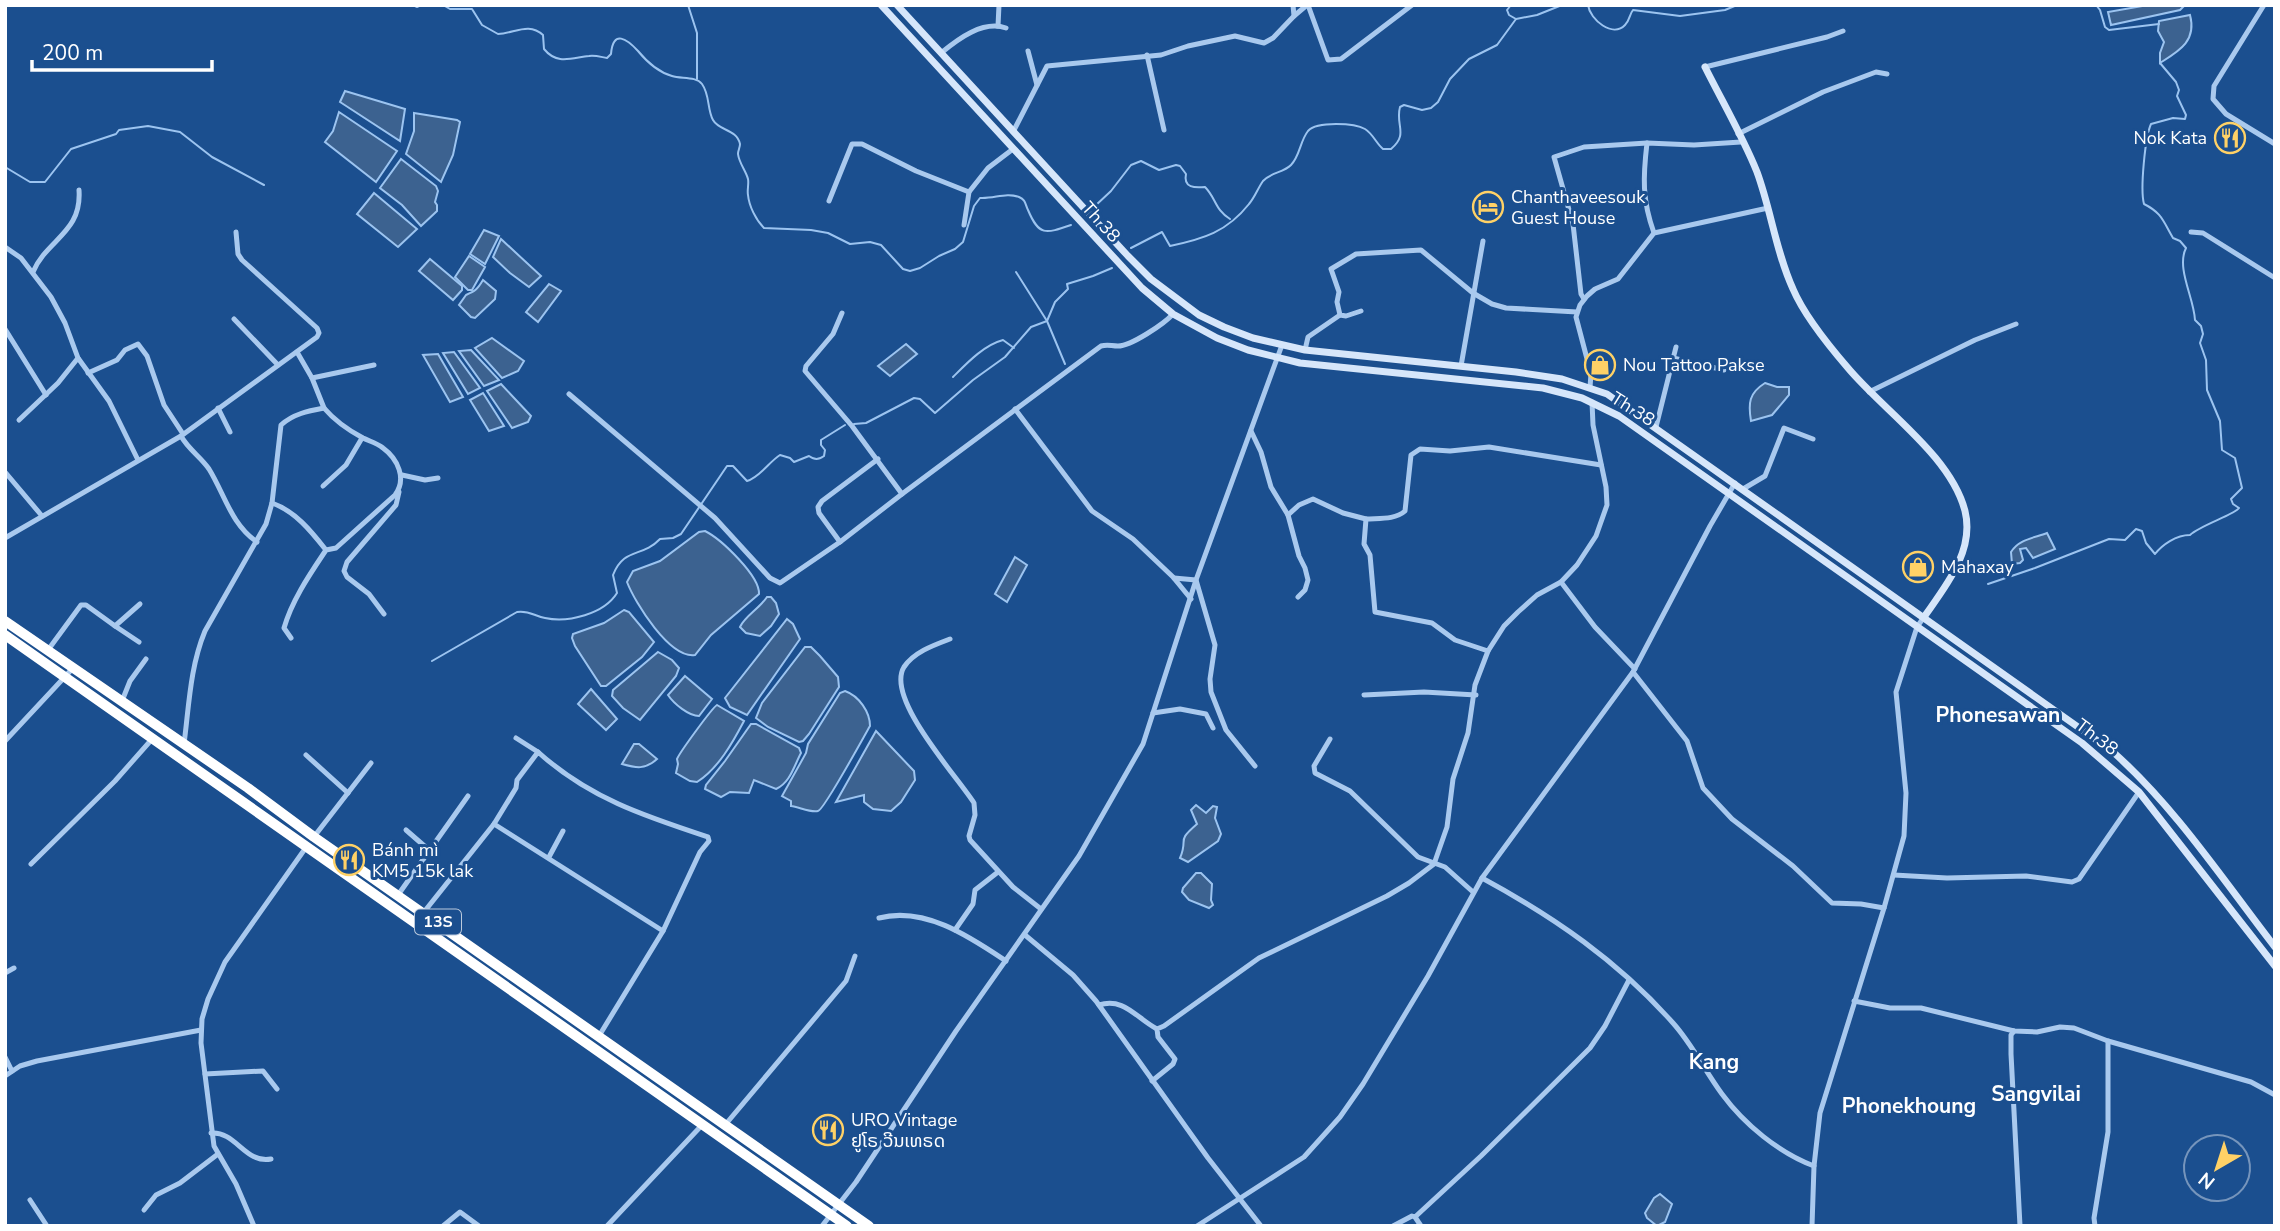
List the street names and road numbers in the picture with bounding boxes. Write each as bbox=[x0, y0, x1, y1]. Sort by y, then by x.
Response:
street label: Th 38 bbox=[1076, 196, 1126, 248]
street label: Th 38 bbox=[1607, 386, 1659, 432]
street label: Th 38 bbox=[2071, 713, 2123, 761]
road number: 13S bbox=[415, 910, 461, 934]

